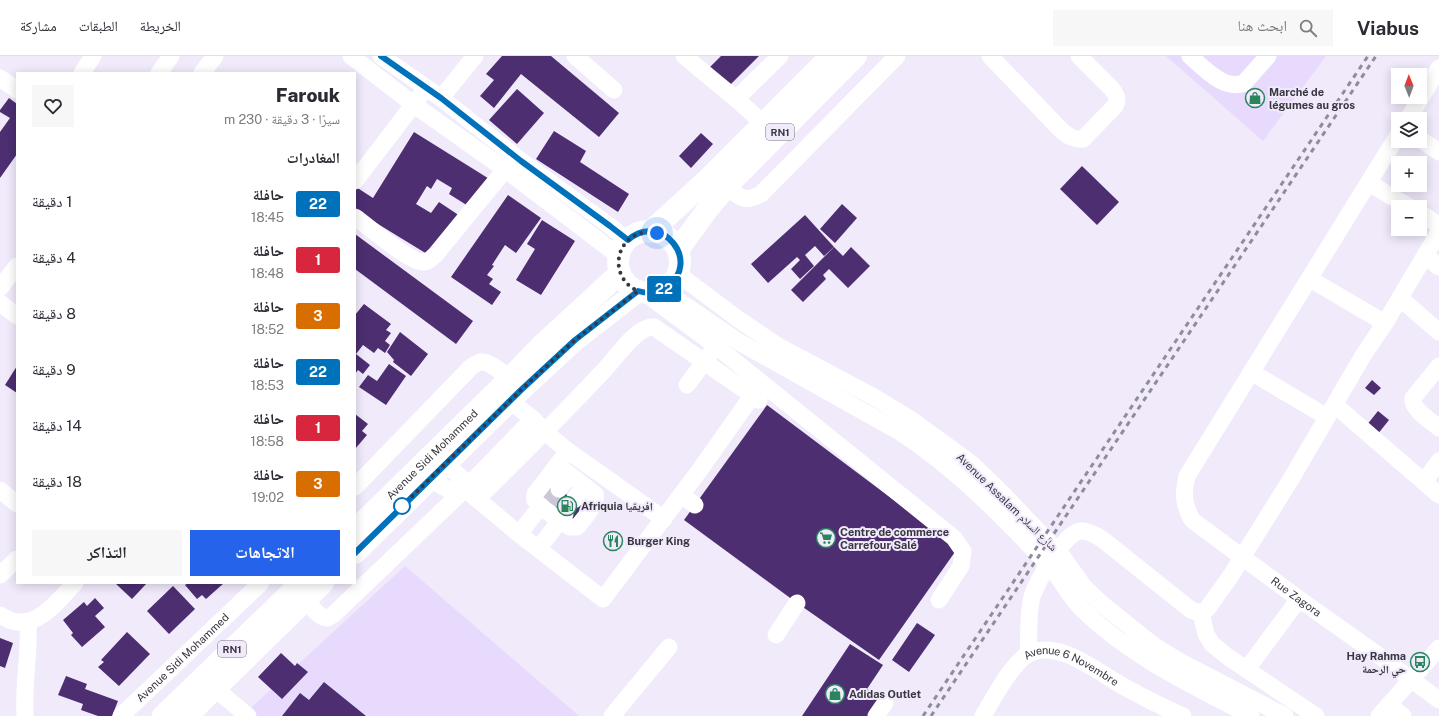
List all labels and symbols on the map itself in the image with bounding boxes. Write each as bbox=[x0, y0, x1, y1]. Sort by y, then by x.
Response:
north arrow bbox=[1391, 68, 1427, 104]
place label: Marché de légumes au gros bbox=[1269, 86, 1355, 111]
shop icon: Marché de légumes au gros bbox=[1244, 87, 1266, 109]
road number: RN1 bbox=[766, 124, 794, 140]
your location bbox=[647, 223, 667, 243]
line badge: 22 bbox=[646, 276, 682, 302]
street label: Avenue Sidi Mohammed bbox=[384, 407, 480, 502]
street label: Avenue Assalam شارع السلام bbox=[954, 451, 1060, 554]
fuel station icon: Afriquia افريقيا bbox=[556, 495, 578, 517]
unlabelled marker bbox=[393, 497, 411, 515]
place label: Afriquia افريقيا bbox=[581, 500, 653, 513]
place label: Centre de commerce Carrefour Salé bbox=[840, 526, 949, 551]
supermarket icon: Centre de commerce Carrefour Salé bbox=[815, 527, 837, 549]
restaurant icon: Burger King bbox=[602, 530, 624, 552]
place label: Burger King bbox=[627, 535, 690, 547]
street label: Rue Zagora bbox=[1269, 575, 1324, 619]
street label: Avenue Sidi Mohammed bbox=[134, 611, 231, 704]
road number: RN1 bbox=[218, 641, 246, 657]
street label: Avenue 6 Novembre bbox=[1021, 644, 1121, 688]
place label: Hay Rahma حي الرحمة bbox=[1347, 650, 1406, 678]
bus stop icon: Hay Rahma حي الرحمة bbox=[1409, 651, 1431, 673]
shop icon: Adidas Outlet bbox=[824, 683, 846, 705]
place label: Adidas Outlet bbox=[849, 688, 921, 700]

